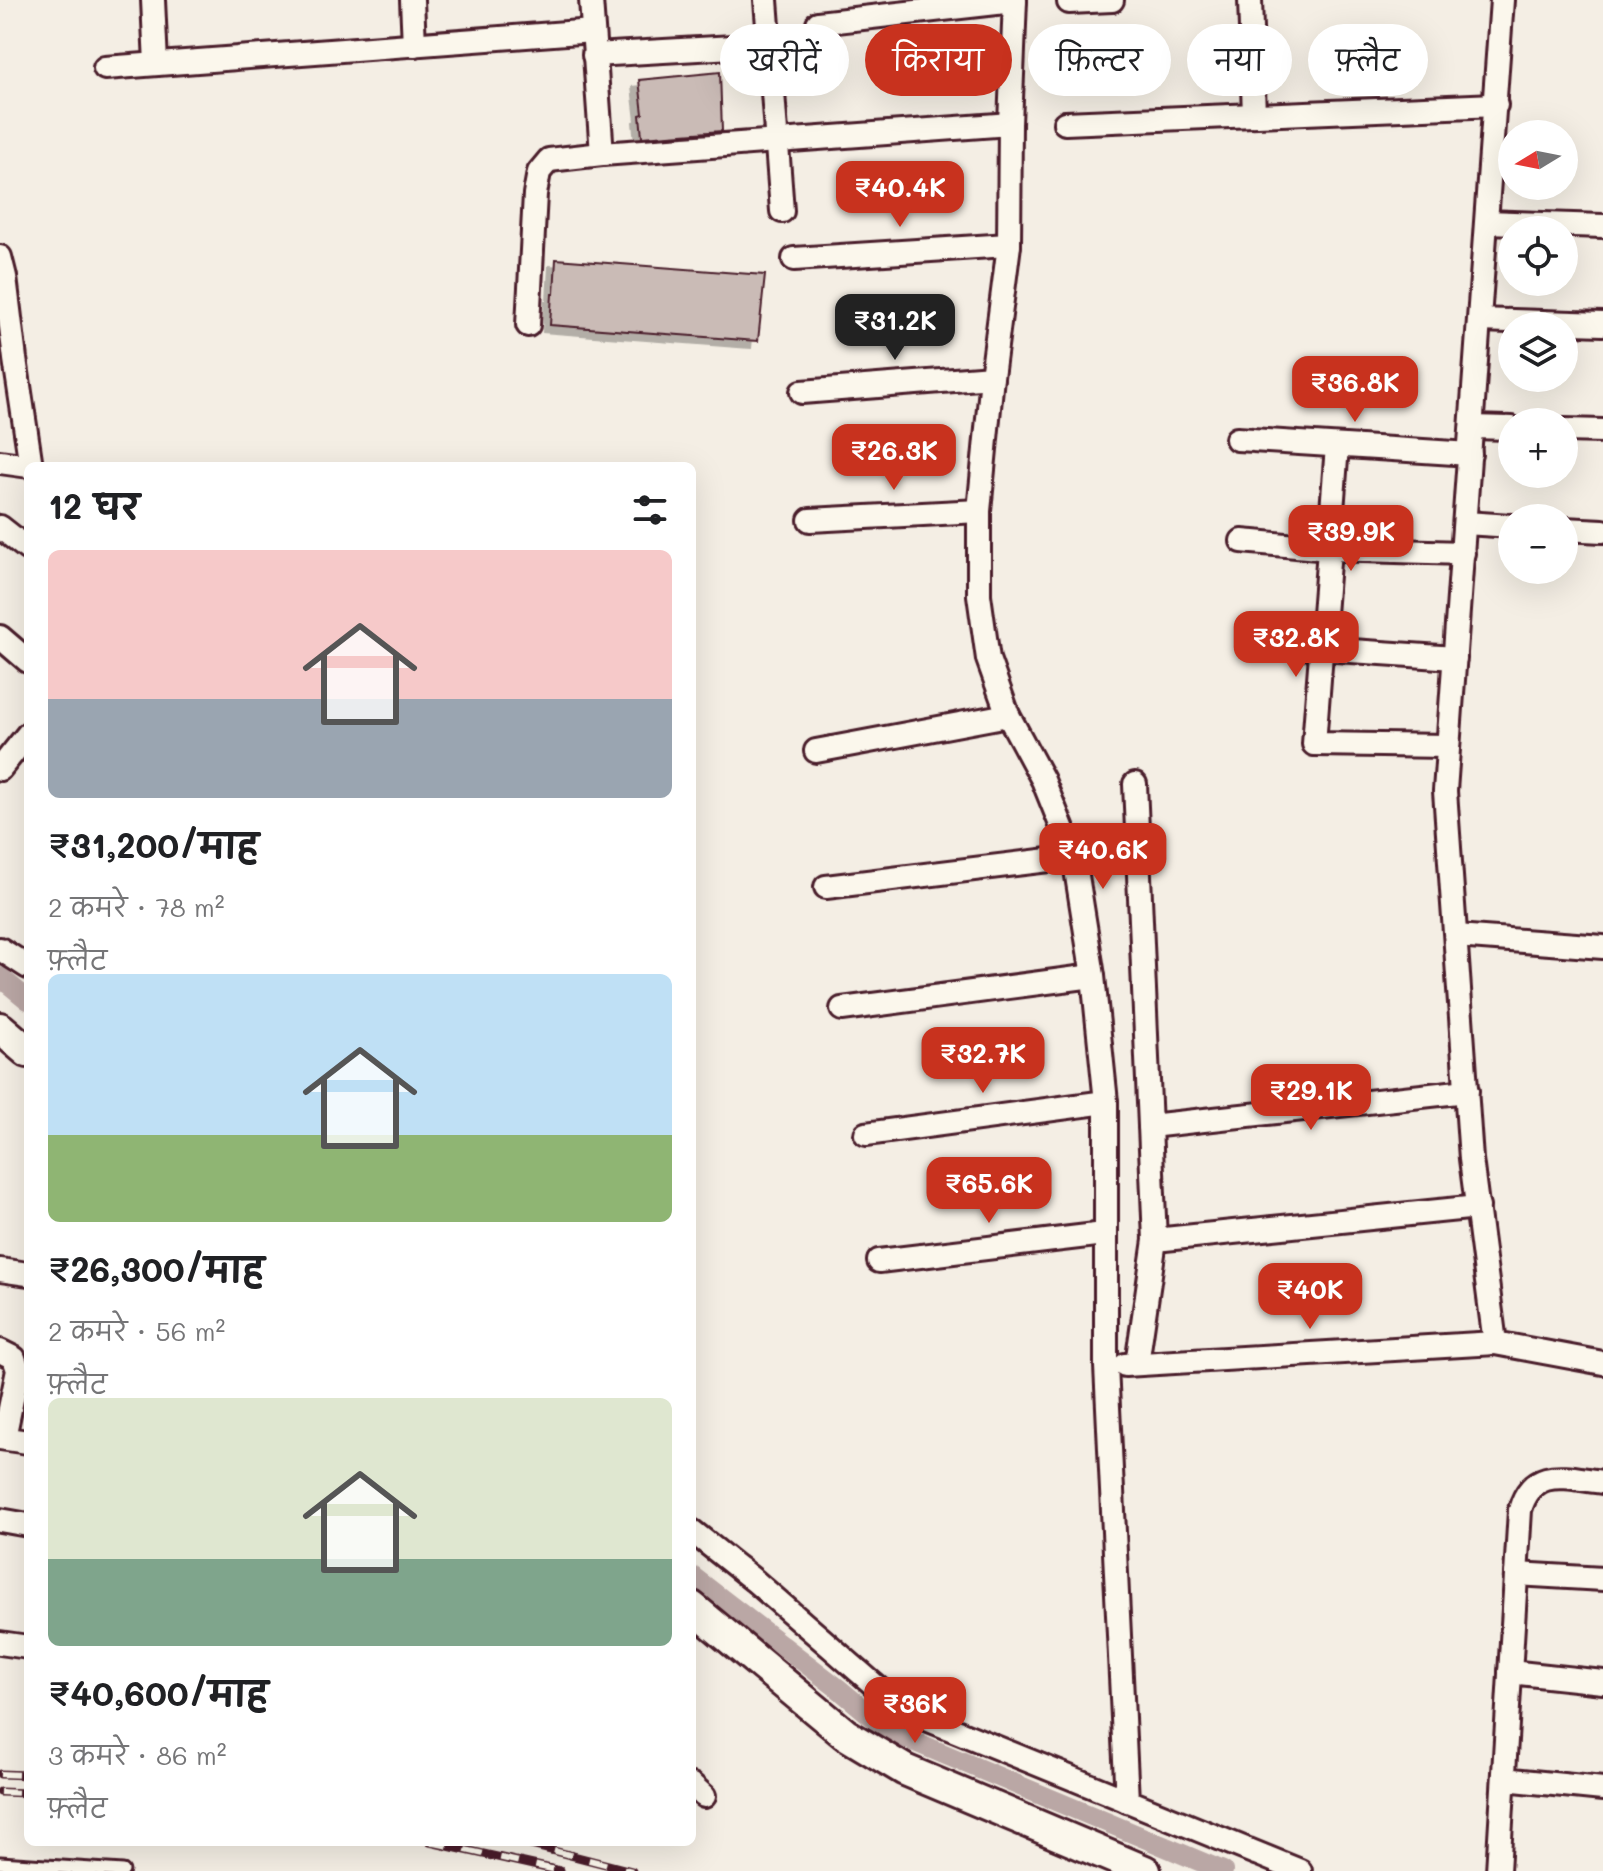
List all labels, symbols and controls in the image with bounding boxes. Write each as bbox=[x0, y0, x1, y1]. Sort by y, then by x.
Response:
chip: खरीदें bbox=[720, 24, 849, 96]
chip: किराया bbox=[865, 24, 1012, 96]
chip: फ़िल्टर bbox=[1028, 24, 1171, 96]
chip: नया bbox=[1187, 24, 1292, 96]
chip: फ़्लैट bbox=[1308, 24, 1428, 96]
north arrow bbox=[1498, 120, 1578, 200]
map controls bbox=[1498, 120, 1578, 584]
pin: ₹40.4K bbox=[835, 161, 965, 229]
text: ₹40.4K bbox=[854, 170, 946, 204]
button: locate bbox=[1498, 216, 1578, 296]
pin: ₹31.2K bbox=[830, 294, 960, 362]
text: ₹31.2K bbox=[853, 303, 937, 337]
button: layers bbox=[1498, 312, 1578, 392]
pin: ₹36.8K bbox=[1290, 356, 1420, 424]
text: ₹36.8K bbox=[1310, 365, 1400, 399]
button: + bbox=[1498, 408, 1578, 488]
pin: ₹26.3K bbox=[829, 424, 959, 492]
text: ₹26.3K bbox=[850, 433, 938, 467]
text: 12 घर bbox=[48, 483, 140, 528]
icon: filters bbox=[628, 488, 672, 532]
button: − bbox=[1498, 504, 1578, 584]
pin: ₹39.9K bbox=[1286, 505, 1416, 573]
text: ₹39.9K bbox=[1306, 514, 1396, 548]
icon: home bbox=[288, 602, 432, 746]
pin: ₹32.8K bbox=[1231, 611, 1361, 679]
text: ₹32.8K bbox=[1252, 620, 1340, 654]
text: ₹31,200/माह bbox=[48, 822, 259, 867]
pin: ₹40.6K bbox=[1038, 823, 1168, 891]
text: ₹40.6K bbox=[1057, 832, 1149, 866]
text: 2 कमरे · 78 m² bbox=[48, 890, 225, 924]
text: फ़्लैट bbox=[48, 943, 107, 977]
icon: home bbox=[288, 1026, 432, 1170]
pin: ₹32.7K bbox=[918, 1027, 1048, 1095]
text: ₹32.7K bbox=[940, 1036, 1026, 1070]
pin: ₹29.1K bbox=[1246, 1064, 1376, 1132]
text: ₹29.1K bbox=[1269, 1073, 1353, 1107]
pin: ₹65.6K bbox=[924, 1157, 1054, 1225]
text: ₹65.6K bbox=[945, 1166, 1033, 1200]
text: ₹26,300/माह bbox=[48, 1246, 264, 1291]
pin: ₹40K bbox=[1263, 1263, 1357, 1331]
text: ₹40K bbox=[1276, 1272, 1344, 1306]
text: 2 कमरे · 56 m² bbox=[48, 1314, 225, 1348]
text: फ़्लैट bbox=[48, 1367, 107, 1401]
icon: home bbox=[288, 1450, 432, 1594]
text: ₹40,600/माह bbox=[48, 1670, 268, 1715]
pin: ₹36K bbox=[868, 1677, 962, 1745]
text: ₹36K bbox=[882, 1686, 948, 1720]
text: 3 कमरे · 86 m² bbox=[48, 1738, 227, 1772]
text: फ़्लैट bbox=[48, 1791, 107, 1825]

